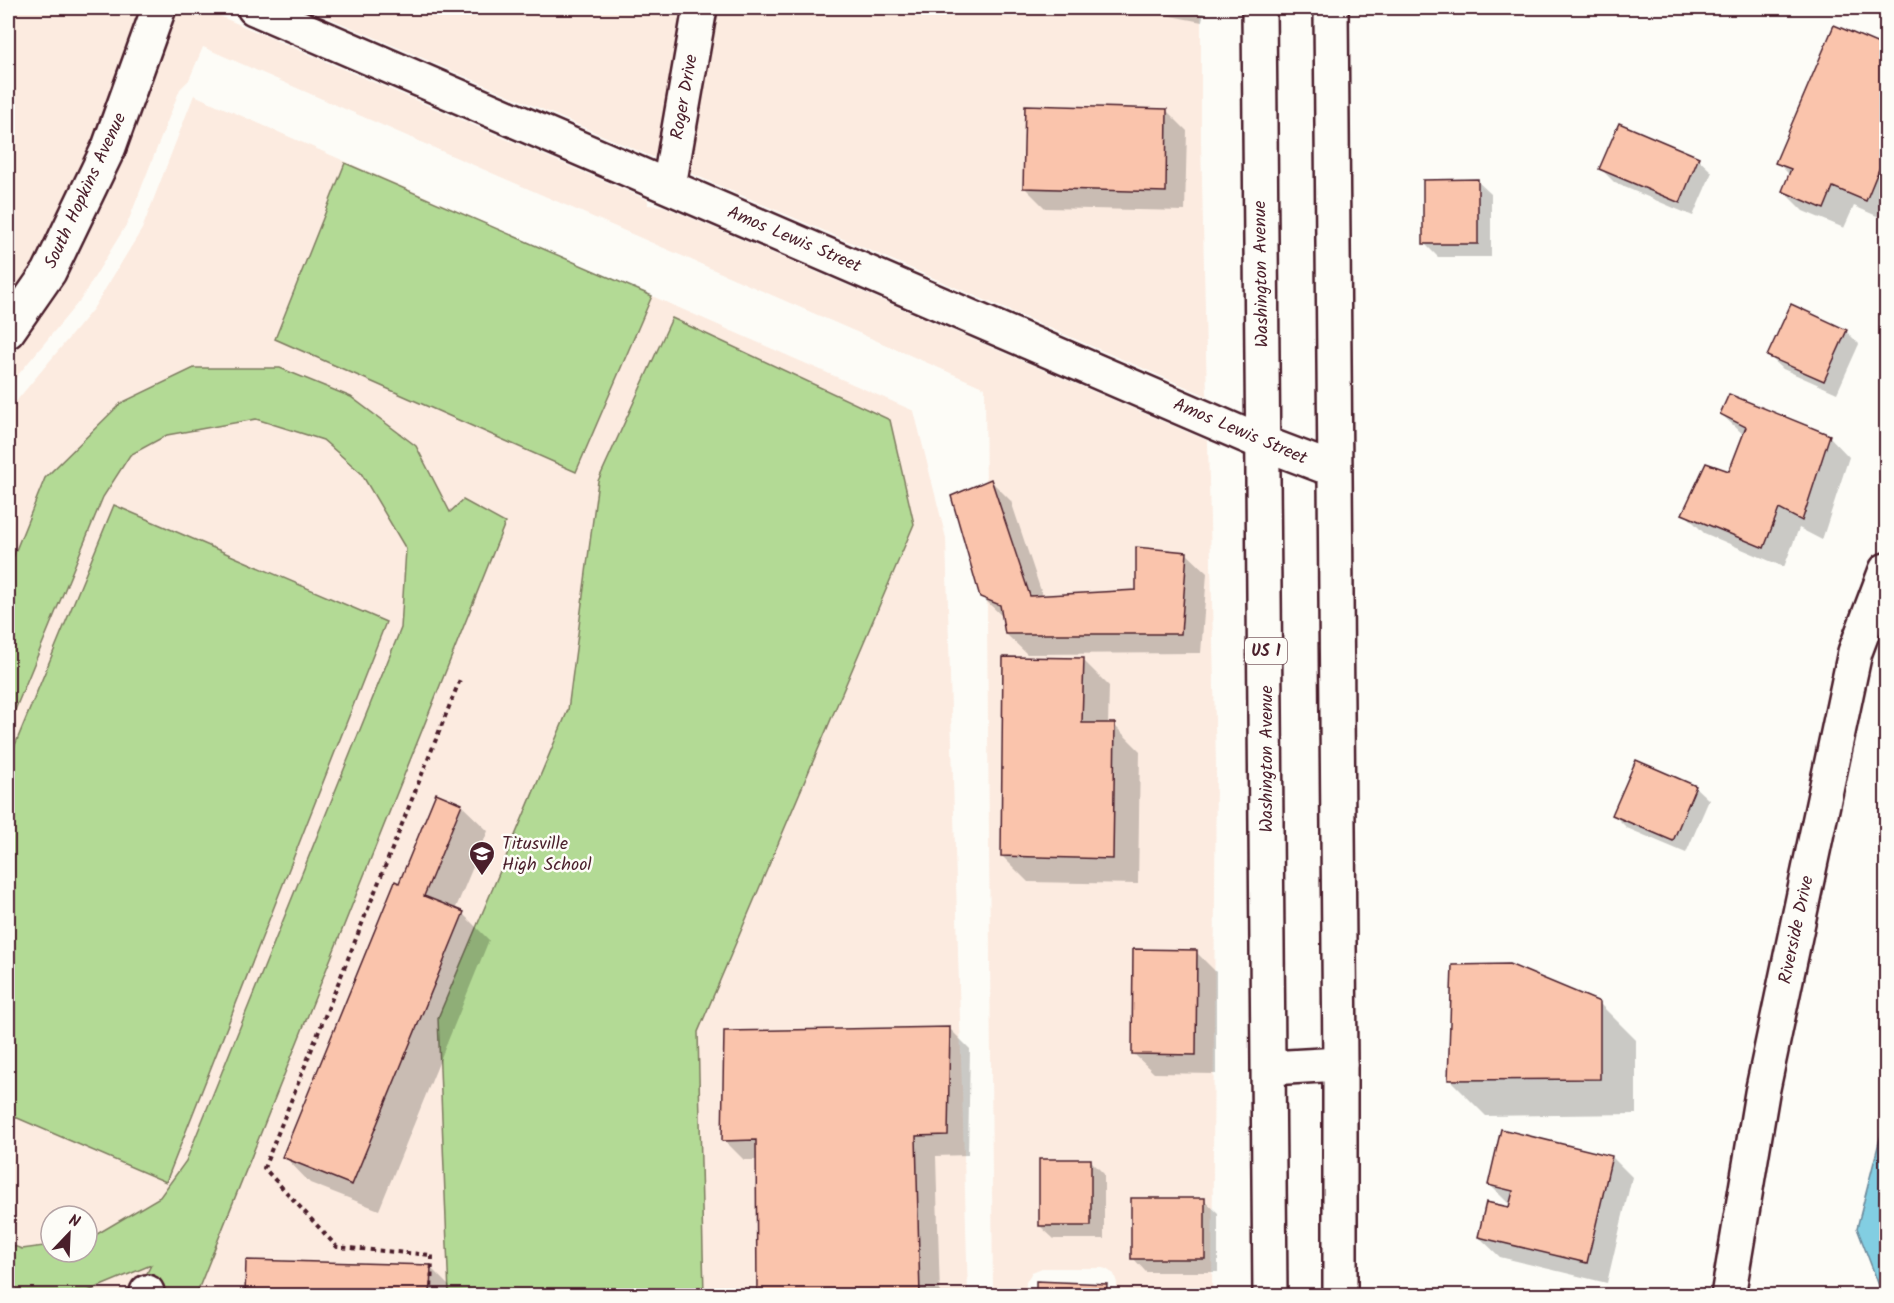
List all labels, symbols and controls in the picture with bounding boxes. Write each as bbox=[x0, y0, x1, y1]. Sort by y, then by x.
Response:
street label: Roger Drive bbox=[663, 52, 707, 142]
street label: South Hopkins Avenue bbox=[37, 108, 135, 274]
street label: Amos Lewis Street bbox=[722, 199, 867, 282]
street label: Washington Avenue bbox=[1246, 200, 1278, 348]
street label: Amos Lewis Street bbox=[1168, 391, 1313, 474]
road number: US 1 bbox=[1245, 638, 1287, 664]
street label: Washington Avenue bbox=[1253, 685, 1282, 833]
place label: Titusville High School bbox=[502, 830, 592, 880]
school or university icon: Titusville High School bbox=[467, 839, 497, 877]
street label: Riverside Drive bbox=[1771, 873, 1823, 987]
north arrow bbox=[39, 1204, 99, 1264]
text: N bbox=[65, 1208, 84, 1235]

